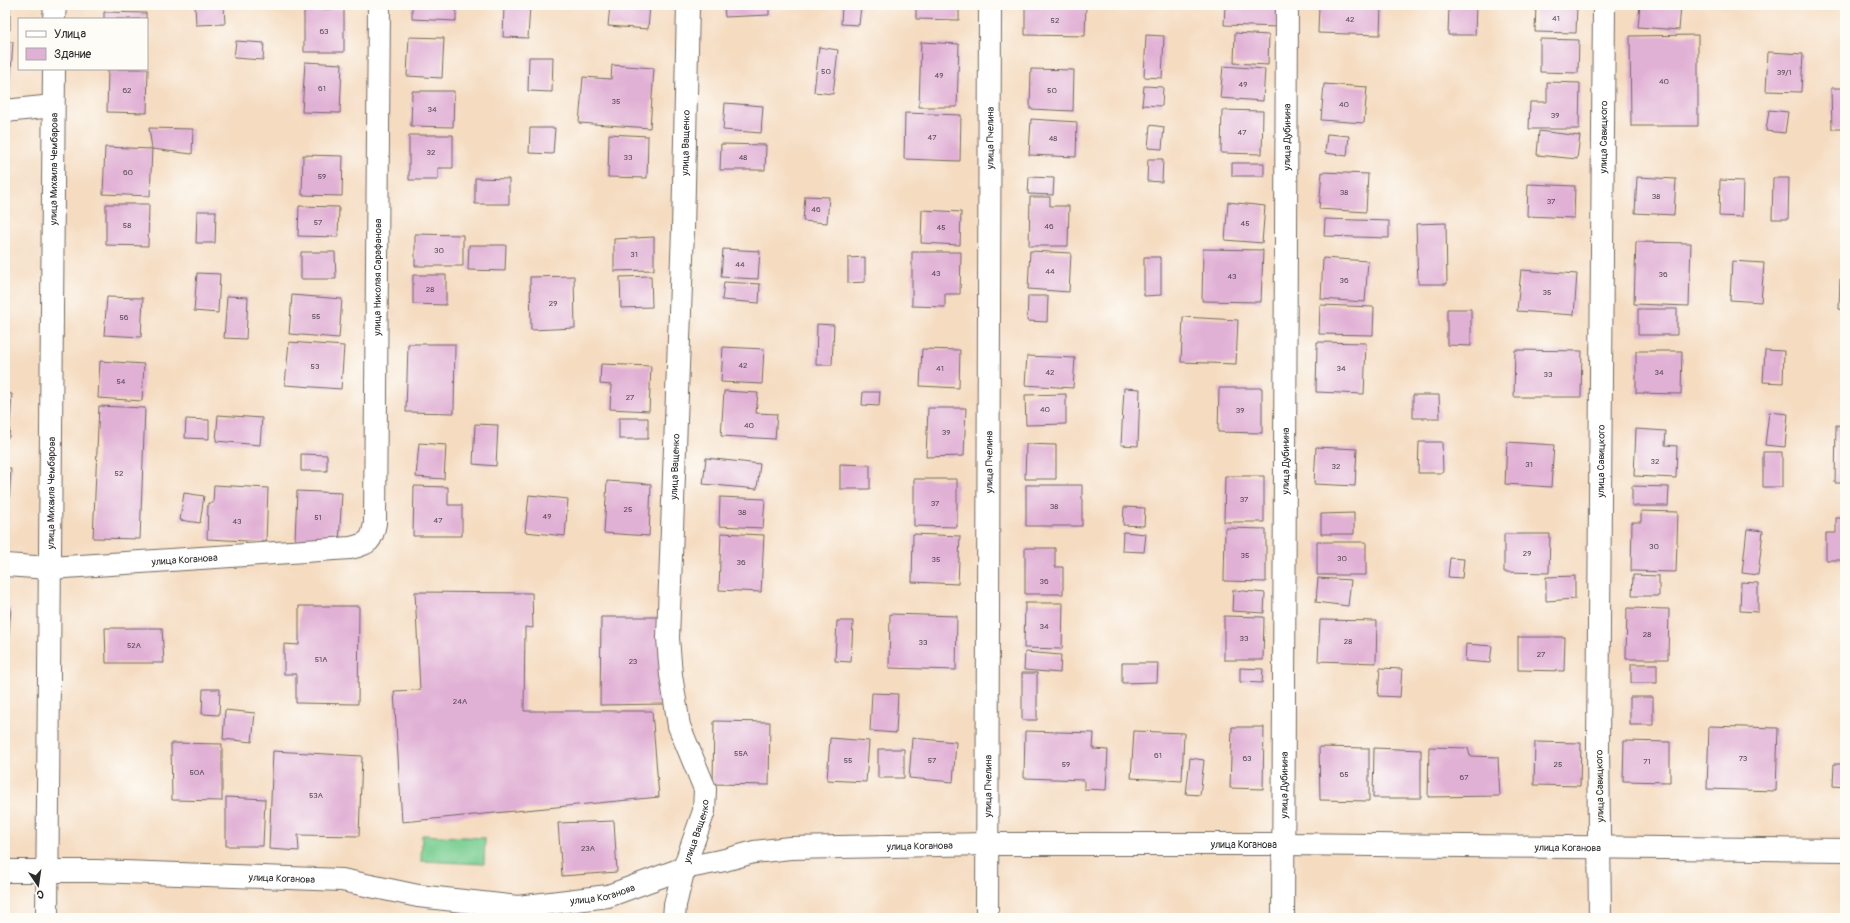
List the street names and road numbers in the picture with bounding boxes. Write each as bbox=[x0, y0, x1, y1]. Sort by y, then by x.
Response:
street label: улица Савицкого bbox=[1598, 100, 1610, 175]
street label: улица Дубинина bbox=[1281, 103, 1294, 171]
street label: улица Пчелина bbox=[984, 106, 997, 170]
street label: улица Ващенко bbox=[679, 109, 693, 177]
street label: улица Михаила Чембарова bbox=[48, 112, 61, 226]
street label: улица Николая Сарафанова bbox=[371, 218, 384, 337]
street label: улица Савицкого bbox=[1595, 424, 1608, 499]
street label: улица Дубинина bbox=[1280, 427, 1292, 495]
street label: улица Пчелина bbox=[983, 430, 996, 494]
street label: улица Ващенко bbox=[668, 433, 683, 501]
street label: улица Михаила Чембарова bbox=[45, 436, 58, 550]
street label: улица Коганова bbox=[150, 552, 218, 568]
street label: улица Савицкого bbox=[1593, 749, 1607, 824]
street label: улица Дубинина bbox=[1278, 751, 1291, 819]
street label: улица Пчелина bbox=[982, 754, 995, 818]
street label: улица Ващенко bbox=[681, 799, 712, 866]
street label: улица Коганова bbox=[1210, 839, 1277, 851]
street label: улица Коганова bbox=[886, 840, 953, 853]
street label: улица Коганова bbox=[1534, 842, 1601, 854]
street label: улица Коганова bbox=[248, 872, 316, 886]
street label: улица Коганова bbox=[568, 881, 637, 908]

